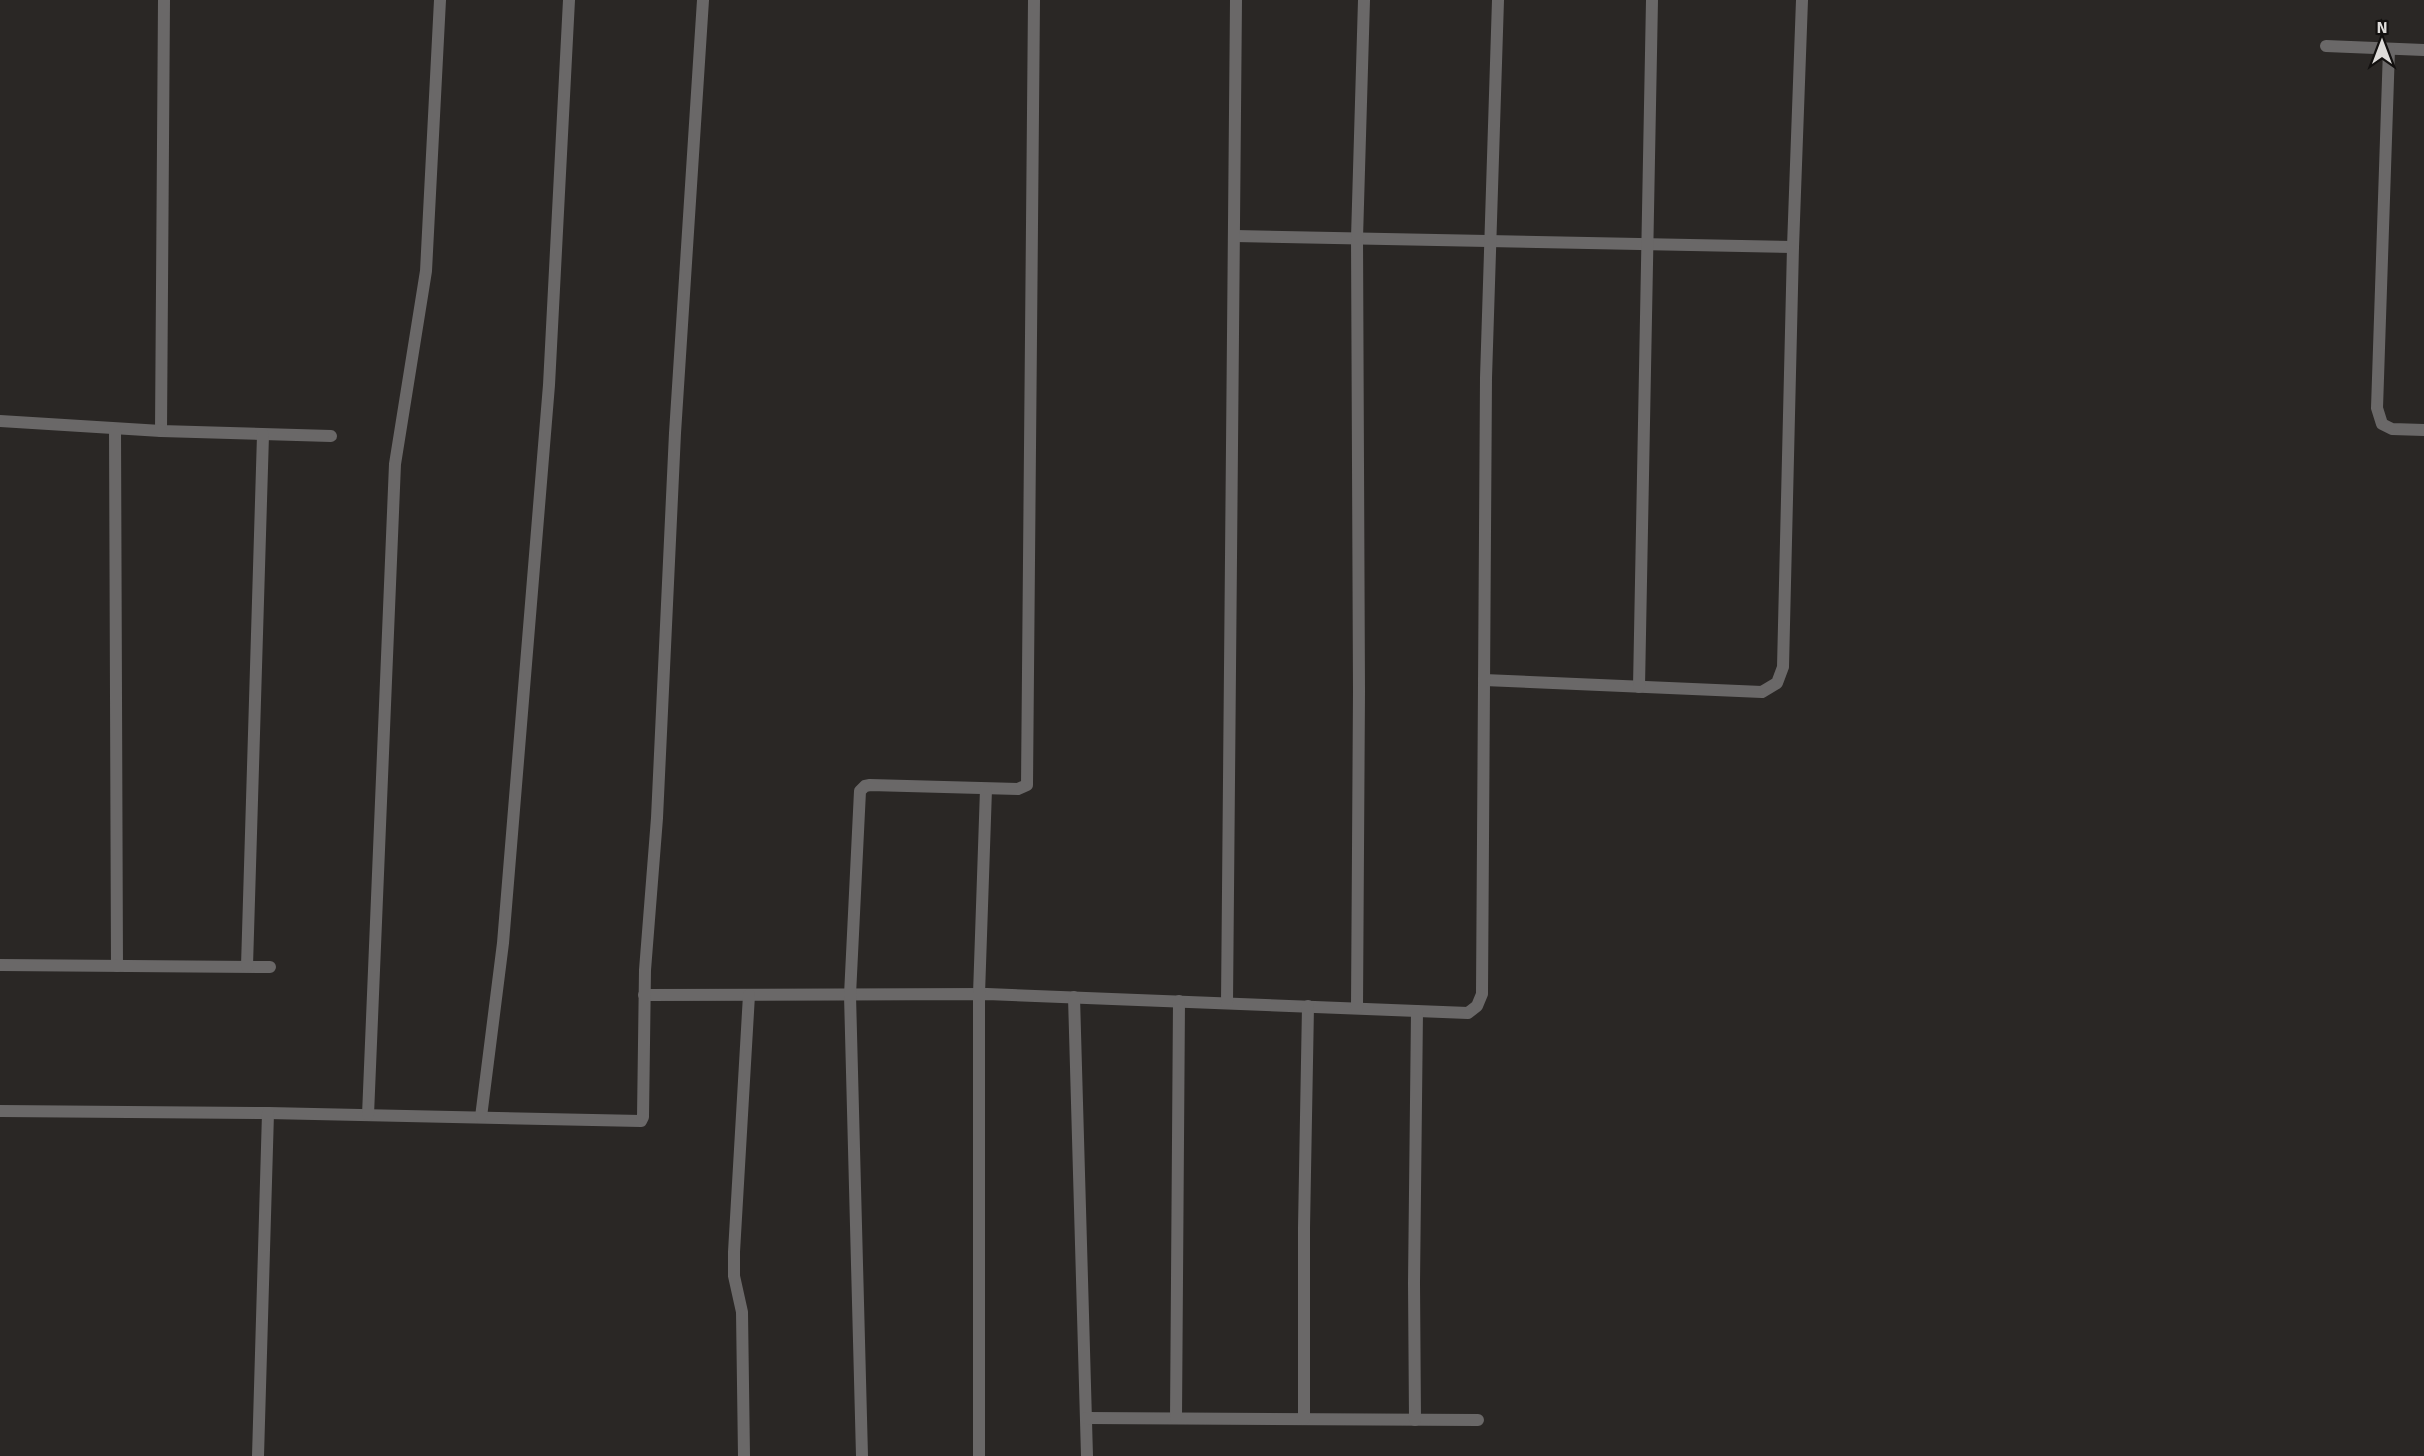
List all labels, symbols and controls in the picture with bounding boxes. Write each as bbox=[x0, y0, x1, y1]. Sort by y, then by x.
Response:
north arrow bbox=[2352, 12, 2412, 72]
text: N bbox=[2376, 18, 2388, 38]

